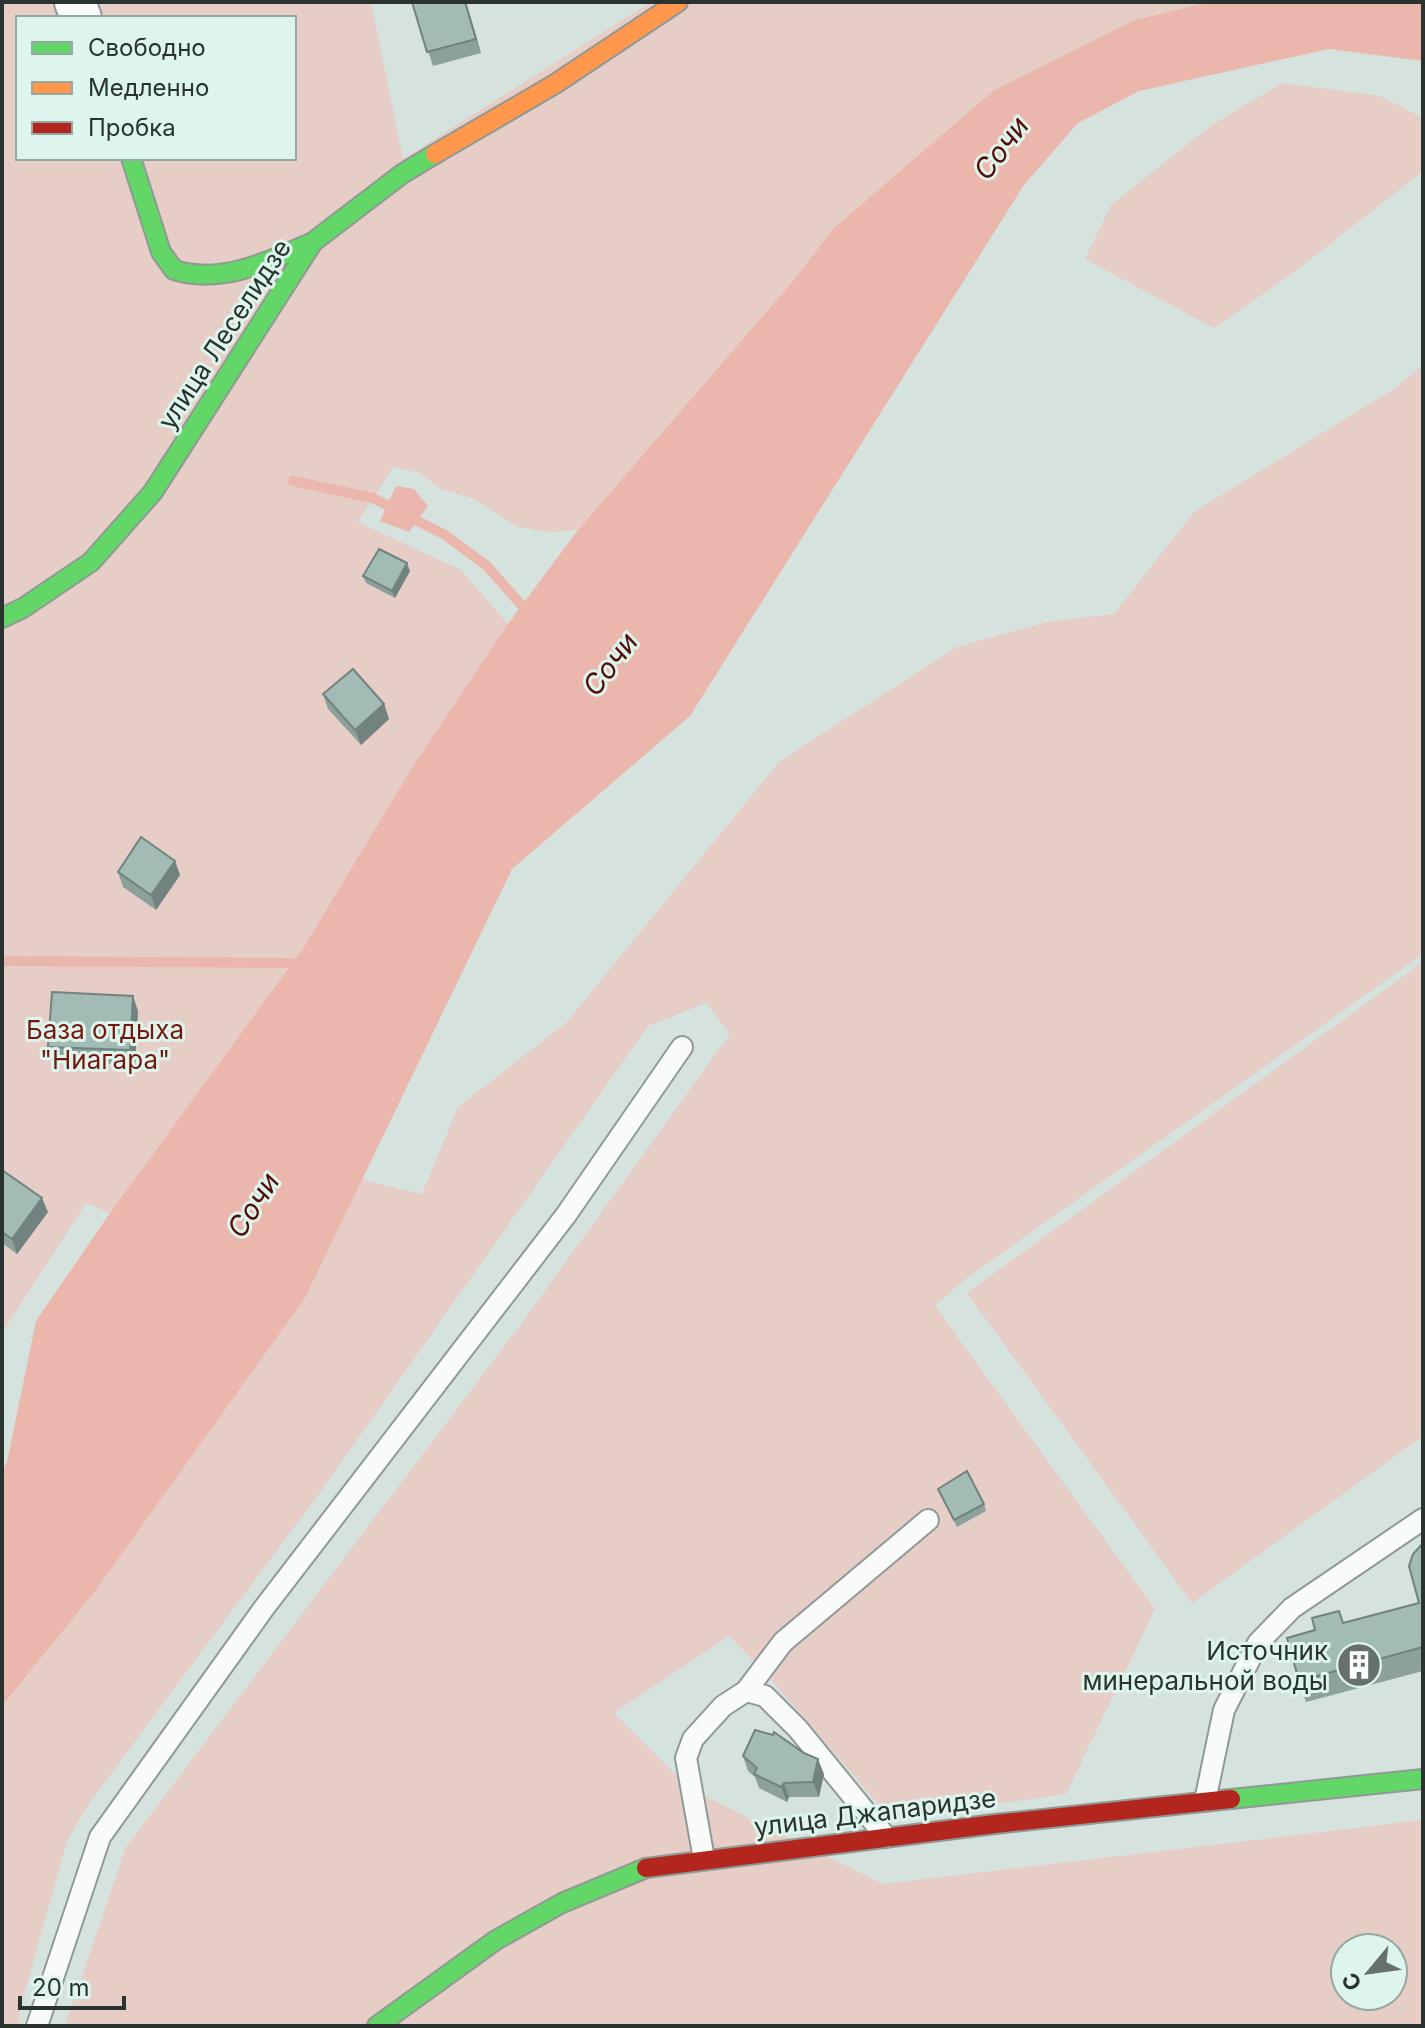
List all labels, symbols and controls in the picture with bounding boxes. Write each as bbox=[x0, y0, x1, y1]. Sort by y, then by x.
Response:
legend bbox=[16, 16, 296, 160]
text: Свободно bbox=[88, 33, 206, 62]
text: Медленно bbox=[88, 73, 209, 102]
water label: Сочи bbox=[966, 110, 1036, 186]
text: Пробка bbox=[88, 113, 176, 142]
street label: улица Леселидзе bbox=[151, 233, 297, 435]
water label: Сочи bbox=[575, 626, 645, 702]
park label: База отдыха "Ниагара" bbox=[26, 1014, 184, 1075]
water label: Сочи bbox=[220, 1166, 286, 1244]
place label: Источник минеральной воды bbox=[1082, 1635, 1328, 1696]
building icon: Источник минеральной воды bbox=[1335, 1641, 1383, 1689]
street label: улица Джапаридзе bbox=[752, 1782, 998, 1842]
north arrow bbox=[1329, 1932, 1409, 2012]
scale bar bbox=[20, 1960, 124, 2010]
text: С bbox=[1336, 1968, 1367, 1995]
text: 20 m bbox=[32, 1973, 90, 2002]

